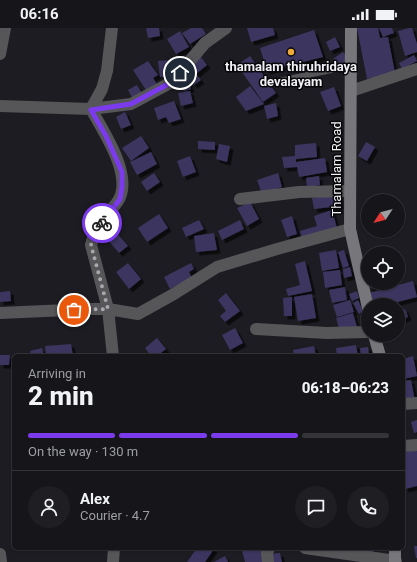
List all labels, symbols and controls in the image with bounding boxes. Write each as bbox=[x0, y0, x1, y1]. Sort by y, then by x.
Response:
text: 06:16 bbox=[20, 5, 59, 23]
marker: thamalam thiruhridaya devalayam bbox=[286, 47, 296, 57]
pin bbox=[163, 56, 197, 90]
place label: thamalam thiruhridaya devalayam bbox=[225, 59, 357, 89]
icon: home bbox=[169, 62, 191, 84]
street label: Thamalam Road bbox=[329, 121, 344, 217]
north arrow bbox=[361, 194, 405, 238]
map controls bbox=[361, 194, 405, 342]
courier bbox=[82, 203, 122, 243]
icon: bike bbox=[91, 212, 113, 234]
button: locate bbox=[361, 246, 405, 290]
pin bbox=[57, 293, 91, 327]
button: layers bbox=[361, 298, 405, 342]
icon: bag bbox=[63, 299, 85, 321]
text: Arriving in bbox=[28, 366, 86, 381]
text: 06:18–06:23 bbox=[302, 379, 389, 397]
text: 2 min bbox=[28, 381, 94, 411]
text: On the way · 130 m bbox=[28, 444, 138, 459]
button: person bbox=[28, 486, 70, 528]
button: chat bbox=[295, 486, 337, 528]
button: phone bbox=[347, 486, 389, 528]
text: Alex bbox=[80, 490, 110, 508]
text: Courier · 4.7 bbox=[80, 508, 150, 523]

